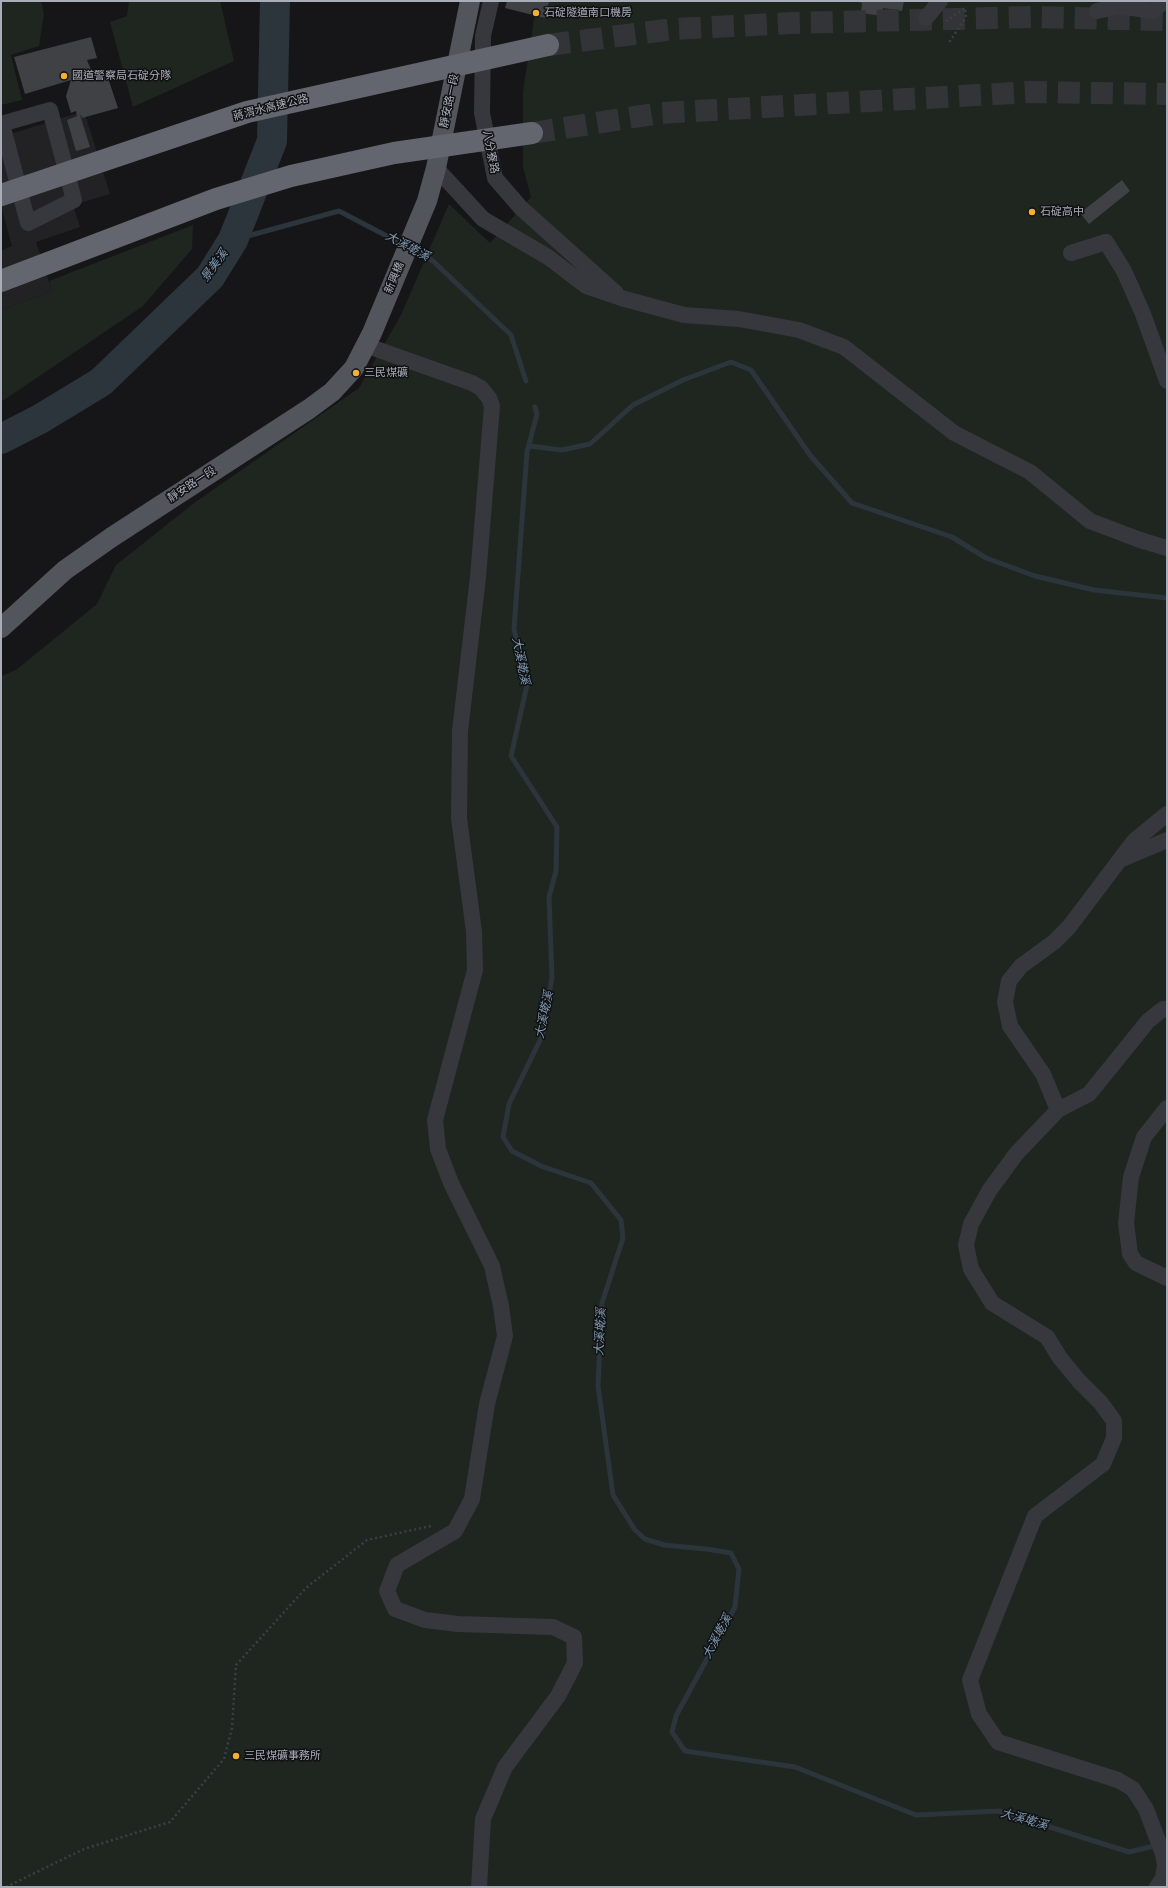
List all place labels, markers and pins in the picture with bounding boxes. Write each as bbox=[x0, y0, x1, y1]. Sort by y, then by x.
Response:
place label: 石碇隧道南口機房 bbox=[544, 6, 632, 20]
marker: 石碇隧道南口機房 bbox=[531, 8, 541, 18]
place label: 國道警察局石碇分隊 bbox=[72, 69, 171, 83]
marker: 國道警察局石碇分隊 bbox=[59, 71, 69, 81]
place label: 石碇高中 bbox=[1040, 205, 1084, 219]
marker: 石碇高中 bbox=[1027, 207, 1037, 217]
place label: 三民煤礦 bbox=[364, 366, 408, 380]
marker: 三民煤礦 bbox=[351, 368, 361, 378]
place label: 三民煤礦事務所 bbox=[244, 1749, 321, 1763]
marker: 三民煤礦事務所 bbox=[231, 1751, 241, 1761]

